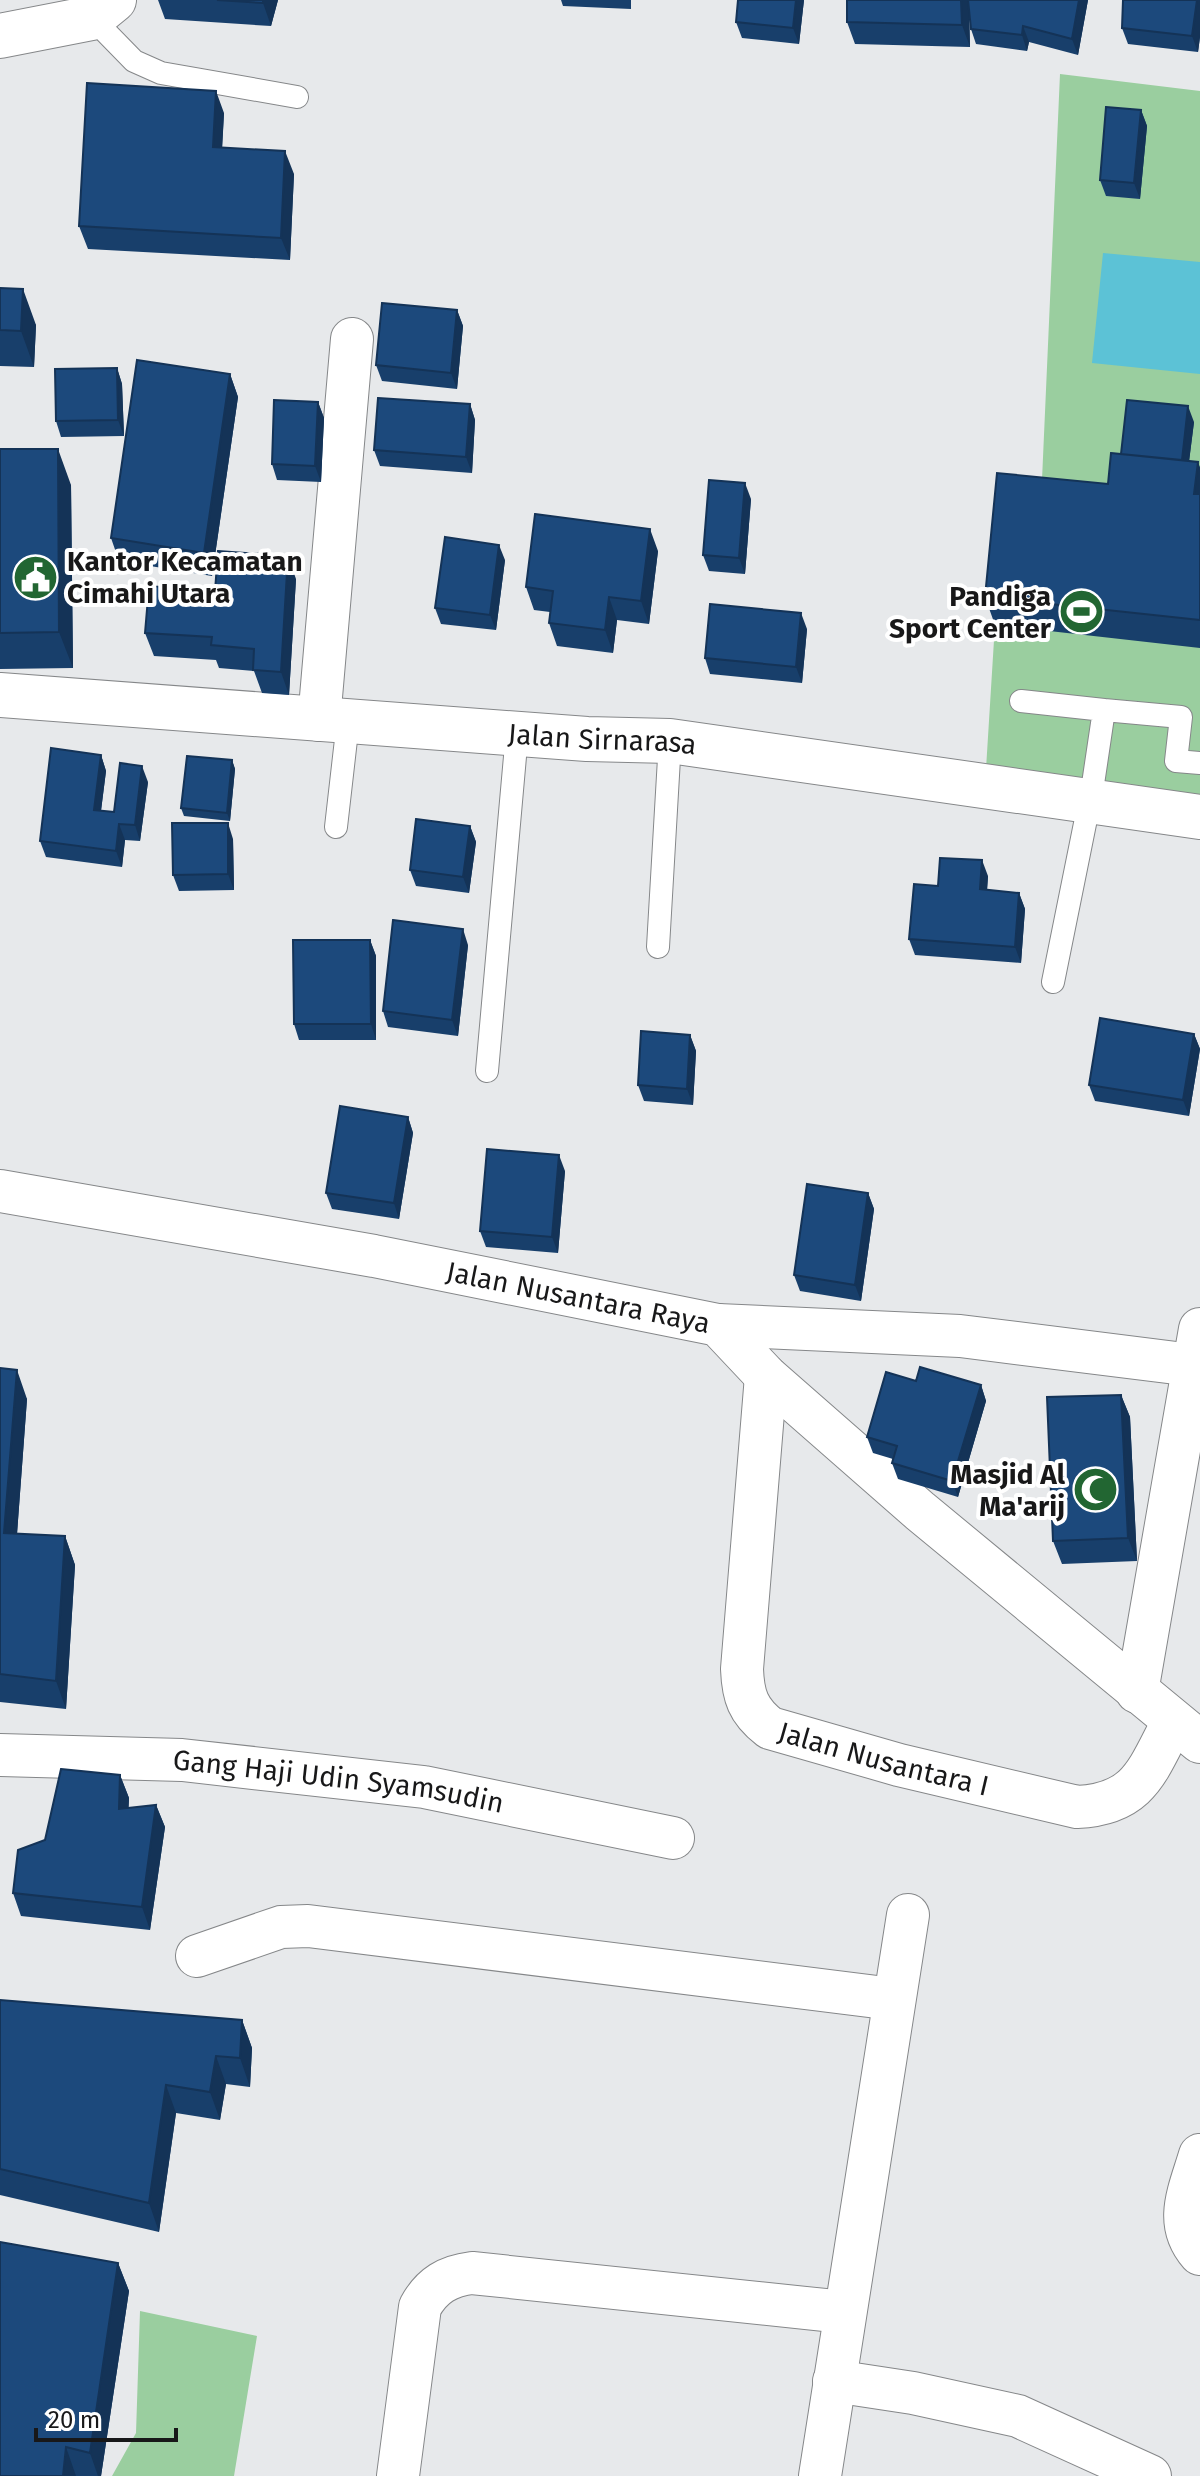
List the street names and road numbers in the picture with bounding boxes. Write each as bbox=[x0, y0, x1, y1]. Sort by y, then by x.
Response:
street label: Jalan Sirnarasa bbox=[507, 717, 699, 762]
street label: Jalan Nusantara Raya bbox=[443, 1255, 713, 1340]
street label: Jalan Nusantara I bbox=[775, 1715, 992, 1803]
street label: Gang Haji Udin Syamsudin bbox=[171, 1743, 507, 1820]

